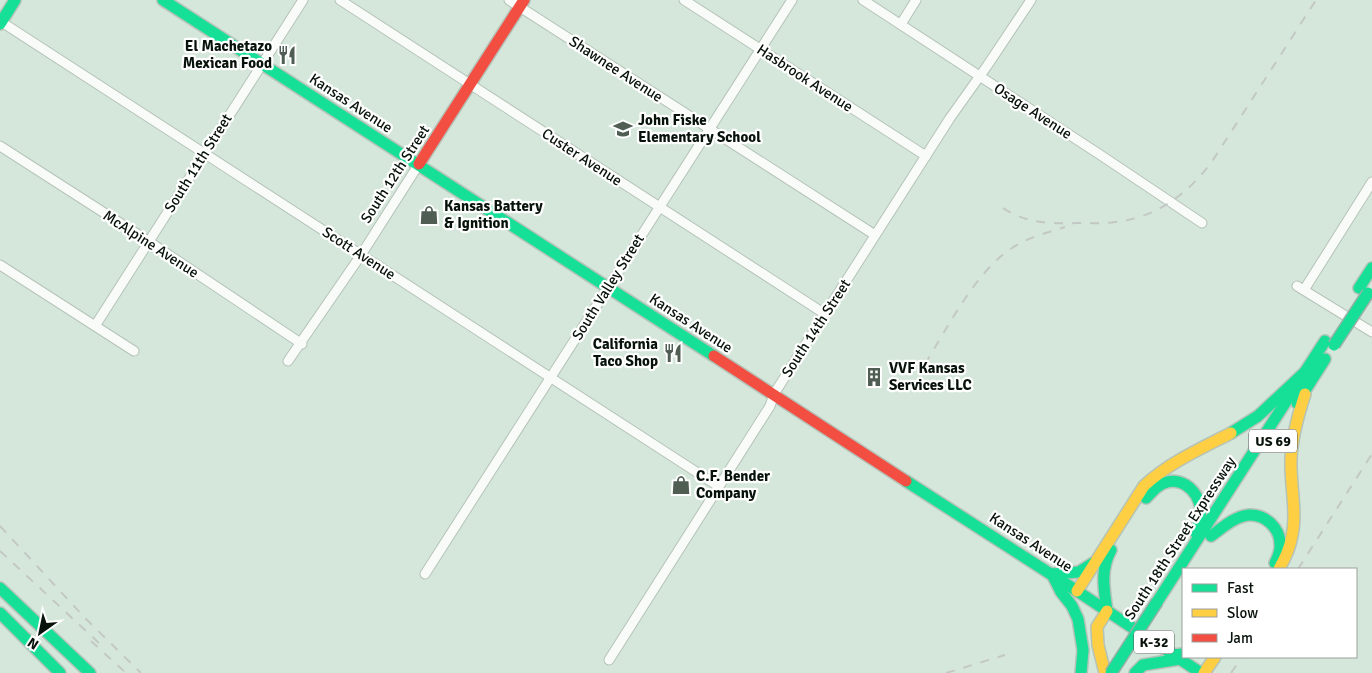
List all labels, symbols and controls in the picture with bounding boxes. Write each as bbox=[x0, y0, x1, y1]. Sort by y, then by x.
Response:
street label: Shawnee Avenue bbox=[566, 32, 666, 106]
place label: El Machetazo Mexican Food bbox=[183, 37, 272, 72]
street label: Hasbrook Avenue bbox=[754, 40, 856, 116]
restaurant icon: El Machetazo Mexican Food bbox=[276, 44, 298, 66]
street label: Kansas Avenue bbox=[306, 69, 396, 137]
street label: Osage Avenue bbox=[991, 79, 1075, 143]
street label: South 11th Street bbox=[160, 110, 236, 216]
place label: John Fiske Elementary School bbox=[638, 111, 761, 146]
school or university icon: John Fiske Elementary School bbox=[612, 118, 634, 140]
street label: South 12th Street bbox=[357, 122, 433, 226]
street label: Custer Avenue bbox=[538, 124, 626, 190]
place label: Kansas Battery & Ignition bbox=[444, 197, 543, 232]
shop icon: Kansas Battery & Ignition bbox=[418, 204, 440, 226]
street label: McAlpine Avenue bbox=[100, 206, 202, 282]
street label: Scott Avenue bbox=[319, 223, 399, 283]
street label: South Valley Street bbox=[568, 231, 648, 343]
street label: South 14th Street bbox=[778, 276, 854, 380]
street label: Kansas Avenue bbox=[646, 289, 736, 357]
place label: California Taco Shop bbox=[593, 335, 658, 370]
restaurant icon: California Taco Shop bbox=[662, 342, 684, 364]
place label: VVF Kansas Services LLC bbox=[889, 359, 972, 394]
building icon: VVF Kansas Services LLC bbox=[863, 366, 885, 388]
road number: US 69 bbox=[1249, 430, 1297, 452]
street label: South 18th Street Expressway bbox=[1121, 453, 1239, 623]
place label: C.F. Bender Company bbox=[696, 467, 770, 502]
shop icon: C.F. Bender Company bbox=[670, 474, 692, 496]
street label: Kansas Avenue bbox=[986, 508, 1076, 576]
legend bbox=[1182, 568, 1357, 658]
text: Fast bbox=[1227, 579, 1254, 597]
text: Slow bbox=[1227, 604, 1258, 622]
north arrow bbox=[15, 608, 65, 658]
text: Jam bbox=[1227, 629, 1253, 647]
road number: K-32 bbox=[1134, 630, 1174, 654]
text: N bbox=[24, 634, 42, 653]

